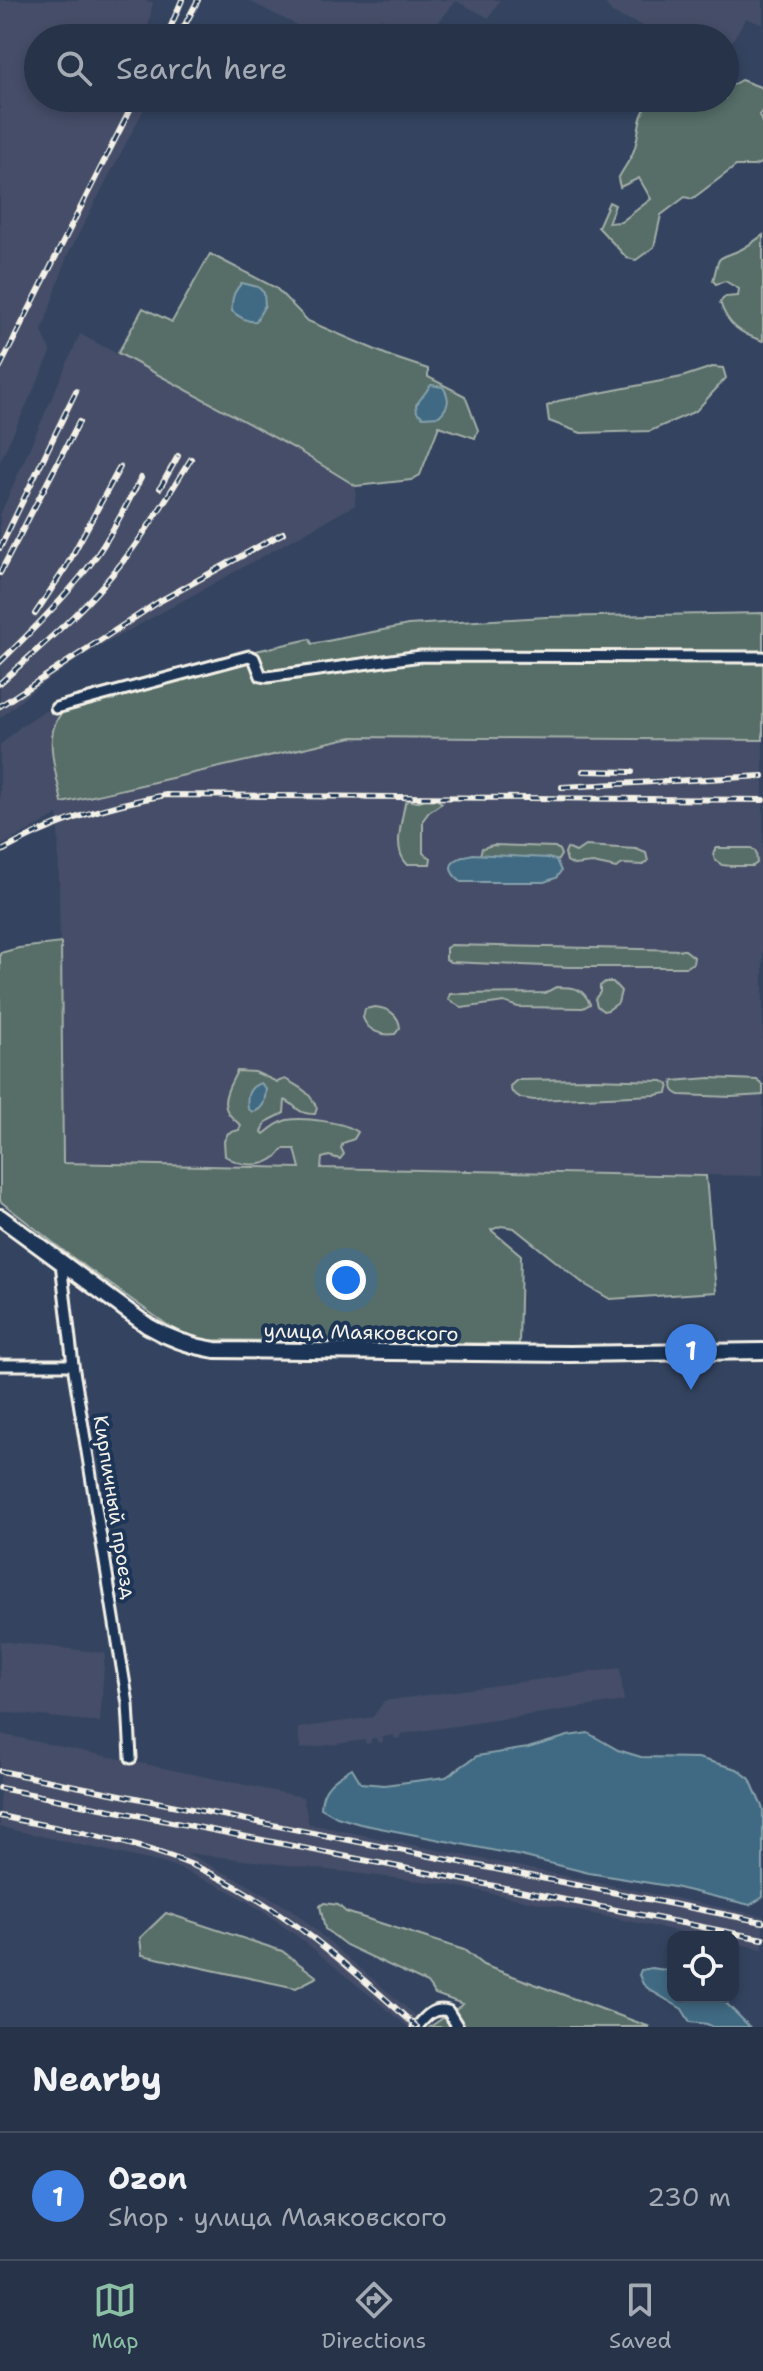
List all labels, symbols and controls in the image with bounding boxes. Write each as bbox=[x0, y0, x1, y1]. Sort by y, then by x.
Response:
search box bbox=[24, 24, 739, 112]
icon: search bbox=[52, 46, 96, 90]
text: Search here bbox=[116, 48, 287, 89]
your location bbox=[326, 1260, 366, 1300]
street label: улица Маяковского bbox=[263, 1317, 459, 1347]
pin: 1 bbox=[665, 1324, 717, 1390]
street label: Кирпичный проезд bbox=[88, 1413, 142, 1601]
map controls bbox=[667, 1931, 739, 2003]
button: locate bbox=[667, 1931, 739, 2003]
text: Nearby bbox=[32, 2056, 162, 2102]
text: Ozon bbox=[108, 2158, 187, 2199]
text: 1 bbox=[52, 2179, 64, 2214]
text: 230 m bbox=[647, 2179, 731, 2214]
text: Shop · улица Маяковского bbox=[108, 2199, 447, 2234]
tab: Map bbox=[91, 2278, 139, 2355]
tab: Directions bbox=[321, 2278, 426, 2355]
tab: Saved bbox=[609, 2278, 672, 2355]

